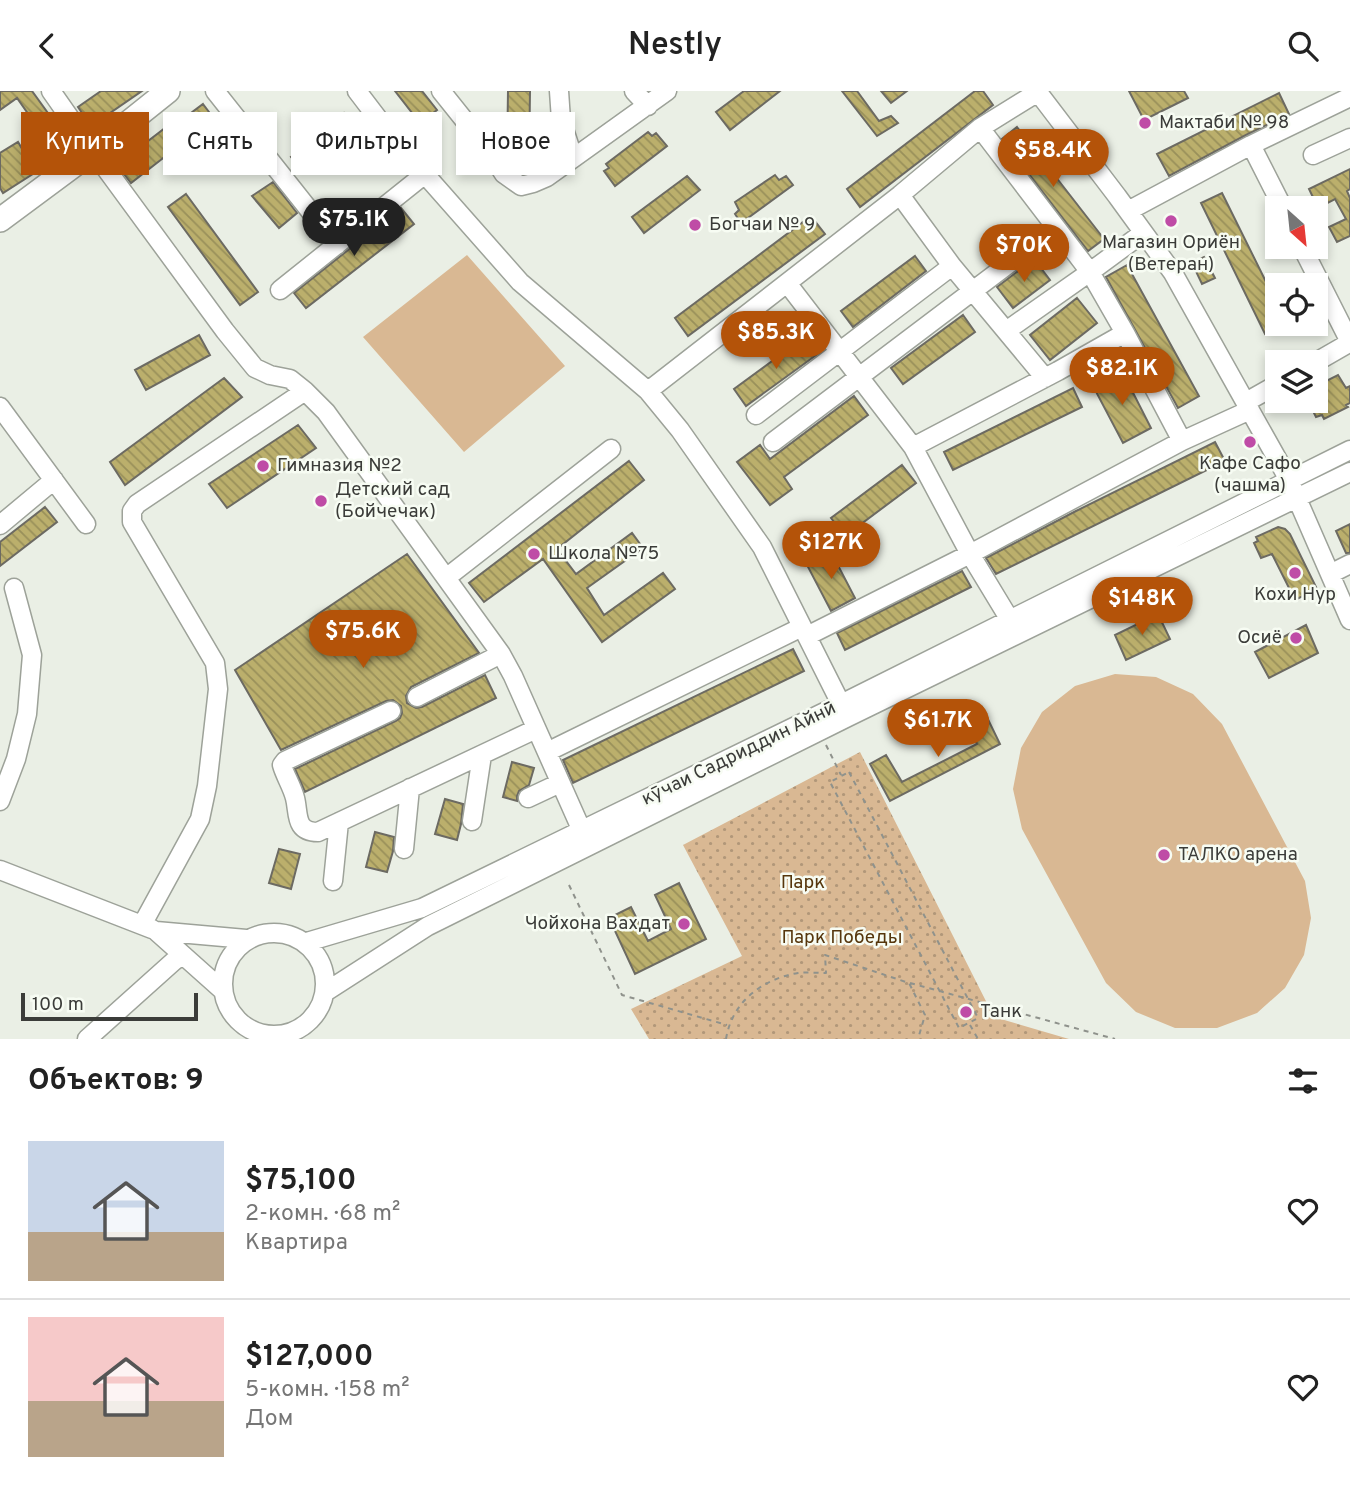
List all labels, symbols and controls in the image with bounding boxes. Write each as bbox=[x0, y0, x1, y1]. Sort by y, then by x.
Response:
text: Nestly bbox=[628, 26, 722, 66]
icon: back bbox=[28, 27, 66, 65]
icon: search bbox=[1284, 27, 1322, 65]
place label: Мактаби № 98 bbox=[1159, 111, 1289, 135]
chip: Купить bbox=[21, 112, 149, 175]
chip: Снять bbox=[163, 112, 277, 175]
chip: Фильтры bbox=[291, 112, 442, 175]
chip: Новое bbox=[456, 112, 575, 175]
marker: Мактаби № 98 bbox=[1137, 115, 1153, 131]
pin: $58.4K bbox=[996, 129, 1110, 189]
text: $58.4K bbox=[1014, 137, 1092, 166]
north arrow bbox=[1265, 196, 1328, 259]
map controls bbox=[1265, 196, 1328, 413]
pin: $75.1K bbox=[297, 199, 411, 258]
text: $75.1K bbox=[318, 206, 390, 235]
place label: Богчаи № 9 bbox=[709, 213, 815, 237]
marker: Магазин Ориён (Ветеран) bbox=[1163, 213, 1179, 229]
marker: Богчаи № 9 bbox=[687, 217, 703, 233]
pin: $70K bbox=[983, 225, 1065, 284]
place label: Магазин Ориён (Ветеран) bbox=[1102, 231, 1240, 277]
text: $70K bbox=[995, 232, 1053, 261]
button: locate bbox=[1265, 273, 1328, 336]
pin: $85.3K bbox=[719, 311, 833, 371]
text: $85.3K bbox=[737, 319, 815, 348]
pin: $82.1K bbox=[1065, 347, 1179, 407]
button: layers bbox=[1265, 350, 1328, 413]
text: $82.1K bbox=[1086, 355, 1158, 384]
marker: Кафе Сафо (чашма) bbox=[1242, 434, 1258, 450]
place label: Кафе Сафо (чашма) bbox=[1199, 452, 1301, 498]
place label: Гимназия №2 bbox=[277, 454, 402, 478]
marker: Гимназия №2 bbox=[255, 458, 271, 474]
place label: Детский сад (Бойчечак) bbox=[335, 478, 450, 524]
marker: Детский сад (Бойчечак) bbox=[313, 493, 329, 509]
pin: $127K bbox=[782, 521, 880, 581]
text: $127K bbox=[798, 529, 864, 558]
place label: Школа №75 bbox=[548, 542, 659, 566]
marker: Школа №75 bbox=[526, 546, 542, 562]
marker: Кохи Нур bbox=[1287, 565, 1303, 581]
pin: $148K bbox=[1093, 577, 1191, 637]
place label: Кохи Нур bbox=[1254, 583, 1336, 607]
text: $148K bbox=[1108, 585, 1176, 614]
pin: $75.6K bbox=[306, 611, 420, 670]
text: $75.6K bbox=[325, 618, 401, 647]
place label: Осиё bbox=[1237, 626, 1282, 650]
marker: Осиё bbox=[1288, 630, 1304, 646]
street label: кӯчаи Садриддин Айнӣ bbox=[638, 696, 840, 812]
pin: $61.7K bbox=[881, 699, 995, 759]
text: $61.7K bbox=[903, 707, 973, 736]
place label: ТАЛКО арена bbox=[1178, 843, 1298, 867]
marker: ТАЛКО арена bbox=[1156, 847, 1172, 863]
park label: Парк bbox=[781, 871, 825, 895]
place label: Чойхона Вахдат bbox=[525, 912, 670, 936]
marker: Чойхона Вахдат bbox=[676, 916, 692, 932]
park label: Парк Победы bbox=[781, 926, 903, 950]
scale bar bbox=[21, 990, 198, 1022]
text: 100 m bbox=[32, 993, 84, 1017]
place label: Танк bbox=[980, 1000, 1022, 1024]
marker: Танк bbox=[958, 1004, 974, 1020]
icon: filters bbox=[1284, 1062, 1322, 1100]
text: Объектов: 9 bbox=[28, 1063, 204, 1100]
text: $75,100 bbox=[245, 1163, 357, 1200]
icon: home bbox=[84, 1169, 168, 1253]
icon: heart bbox=[1284, 1192, 1322, 1230]
text: 2-комн. · 68 m² bbox=[245, 1200, 400, 1229]
text: Квартира bbox=[245, 1229, 348, 1258]
text: $127,000 bbox=[245, 1339, 374, 1376]
icon: home bbox=[84, 1345, 168, 1429]
icon: heart bbox=[1284, 1368, 1322, 1406]
text: 5-комн. · 158 m² bbox=[245, 1376, 410, 1405]
text: Дом bbox=[245, 1405, 293, 1434]

